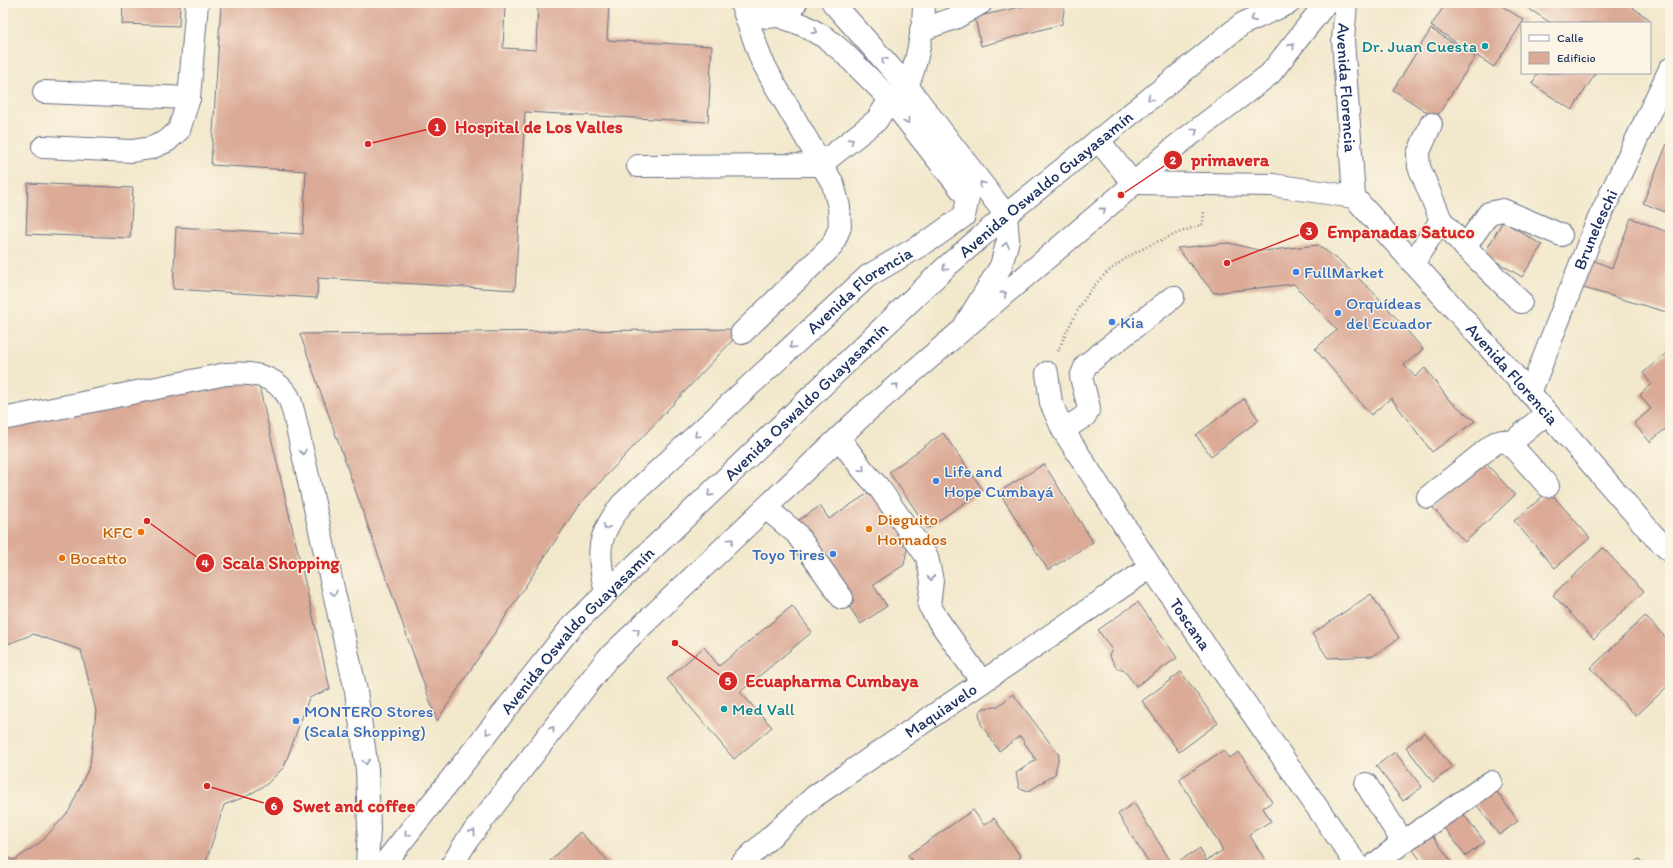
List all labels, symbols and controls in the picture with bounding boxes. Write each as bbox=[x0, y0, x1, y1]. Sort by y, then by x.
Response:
one-way arrow bbox=[1250, 14, 1258, 22]
street label: Avenida Florencia bbox=[1333, 22, 1361, 153]
legend bbox=[1521, 22, 1651, 74]
one-way arrow bbox=[811, 27, 818, 34]
text: Calle bbox=[1557, 31, 1584, 45]
place label: Dr. Juan Cuesta bbox=[1362, 36, 1477, 56]
marker: Dr. Juan Cuesta bbox=[1480, 41, 1490, 51]
one-way arrow bbox=[1287, 43, 1294, 50]
text: Edificio bbox=[1557, 51, 1596, 65]
one-way arrow bbox=[881, 57, 888, 65]
one-way arrow bbox=[1148, 93, 1155, 100]
street label: Avenida Oswaldo Guayasamín bbox=[955, 106, 1137, 261]
callout: Hospital de Los Valles bbox=[427, 112, 631, 142]
text: Hospital de Los Valles bbox=[455, 116, 623, 138]
one-way arrow bbox=[903, 117, 910, 124]
text: 1 bbox=[434, 120, 440, 134]
one-way arrow bbox=[1191, 129, 1198, 136]
one-way arrow bbox=[847, 138, 854, 146]
callout: primavera bbox=[1163, 145, 1277, 175]
text: primavera bbox=[1190, 149, 1270, 171]
text: 2 bbox=[1170, 153, 1177, 167]
one-way arrow bbox=[980, 181, 987, 188]
street label: Bruneleschi bbox=[1569, 186, 1622, 273]
one-way arrow bbox=[1098, 208, 1105, 215]
callout: Empanadas Satuco bbox=[1299, 216, 1482, 246]
text: Empanadas Satuco bbox=[1327, 221, 1475, 243]
text: 3 bbox=[1306, 224, 1313, 238]
street label: Avenida Florencia bbox=[802, 242, 916, 338]
one-way arrow bbox=[1002, 242, 1010, 248]
place label: FullMarket bbox=[1304, 262, 1384, 282]
one-way arrow bbox=[942, 263, 950, 271]
marker: FullMarket bbox=[1291, 267, 1301, 277]
one-way arrow bbox=[999, 292, 1006, 299]
place label: Orquídeas del Ecuador bbox=[1346, 293, 1433, 333]
marker: Orquídeas del Ecuador bbox=[1333, 308, 1343, 318]
place label: Kia bbox=[1120, 312, 1144, 332]
marker: Kia bbox=[1107, 317, 1117, 327]
street label: Avenida Oswaldo Guayasamín bbox=[720, 318, 892, 485]
street label: Avenida Florencia bbox=[1462, 319, 1563, 429]
one-way arrow bbox=[789, 341, 797, 349]
one-way arrow bbox=[892, 384, 899, 391]
one-way arrow bbox=[694, 430, 702, 437]
one-way arrow bbox=[298, 449, 306, 455]
place label: Life and Hope Cumbayá bbox=[944, 461, 1054, 501]
one-way arrow bbox=[858, 465, 865, 472]
marker: Life and Hope Cumbayá bbox=[931, 476, 941, 486]
one-way arrow bbox=[707, 489, 715, 496]
place label: Dieguito Hornados bbox=[877, 509, 947, 549]
place label: KFC bbox=[102, 522, 133, 542]
one-way arrow bbox=[603, 523, 611, 530]
marker: Dieguito Hornados bbox=[864, 524, 874, 534]
marker: KFC bbox=[136, 527, 146, 537]
one-way arrow bbox=[726, 538, 734, 546]
street label: Avenida Oswaldo Guayasamín bbox=[496, 543, 658, 718]
place label: Toyo Tires bbox=[752, 544, 825, 564]
place label: Bocatto bbox=[70, 548, 127, 568]
callout: Scala Shopping bbox=[195, 548, 348, 578]
marker: Toyo Tires bbox=[828, 549, 838, 559]
text: Scala Shopping bbox=[222, 552, 340, 574]
marker: Bocatto bbox=[57, 553, 67, 563]
text: 4 bbox=[201, 556, 209, 570]
one-way arrow bbox=[926, 574, 935, 581]
one-way arrow bbox=[329, 590, 337, 596]
street label: Toscana bbox=[1166, 594, 1215, 654]
one-way arrow bbox=[632, 628, 639, 635]
callout: Ecuapharma Cumbaya bbox=[718, 666, 926, 696]
text: Ecuapharma Cumbaya bbox=[745, 670, 919, 692]
text: 5 bbox=[725, 674, 732, 688]
street label: Maquiavelo bbox=[901, 679, 981, 742]
place label: Med Vall bbox=[732, 699, 795, 719]
place label: MONTERO Stores (Scala Shopping) bbox=[304, 701, 433, 741]
marker: Med Vall bbox=[719, 704, 729, 714]
marker: MONTERO Stores (Scala Shopping) bbox=[291, 716, 301, 726]
one-way arrow bbox=[486, 727, 493, 734]
one-way arrow bbox=[548, 727, 555, 734]
one-way arrow bbox=[361, 759, 370, 765]
callout: Swet and coffee bbox=[264, 791, 423, 821]
text: Swet and coffee bbox=[293, 795, 416, 817]
text: 6 bbox=[271, 799, 278, 813]
one-way arrow bbox=[405, 829, 412, 836]
one-way arrow bbox=[468, 830, 475, 837]

